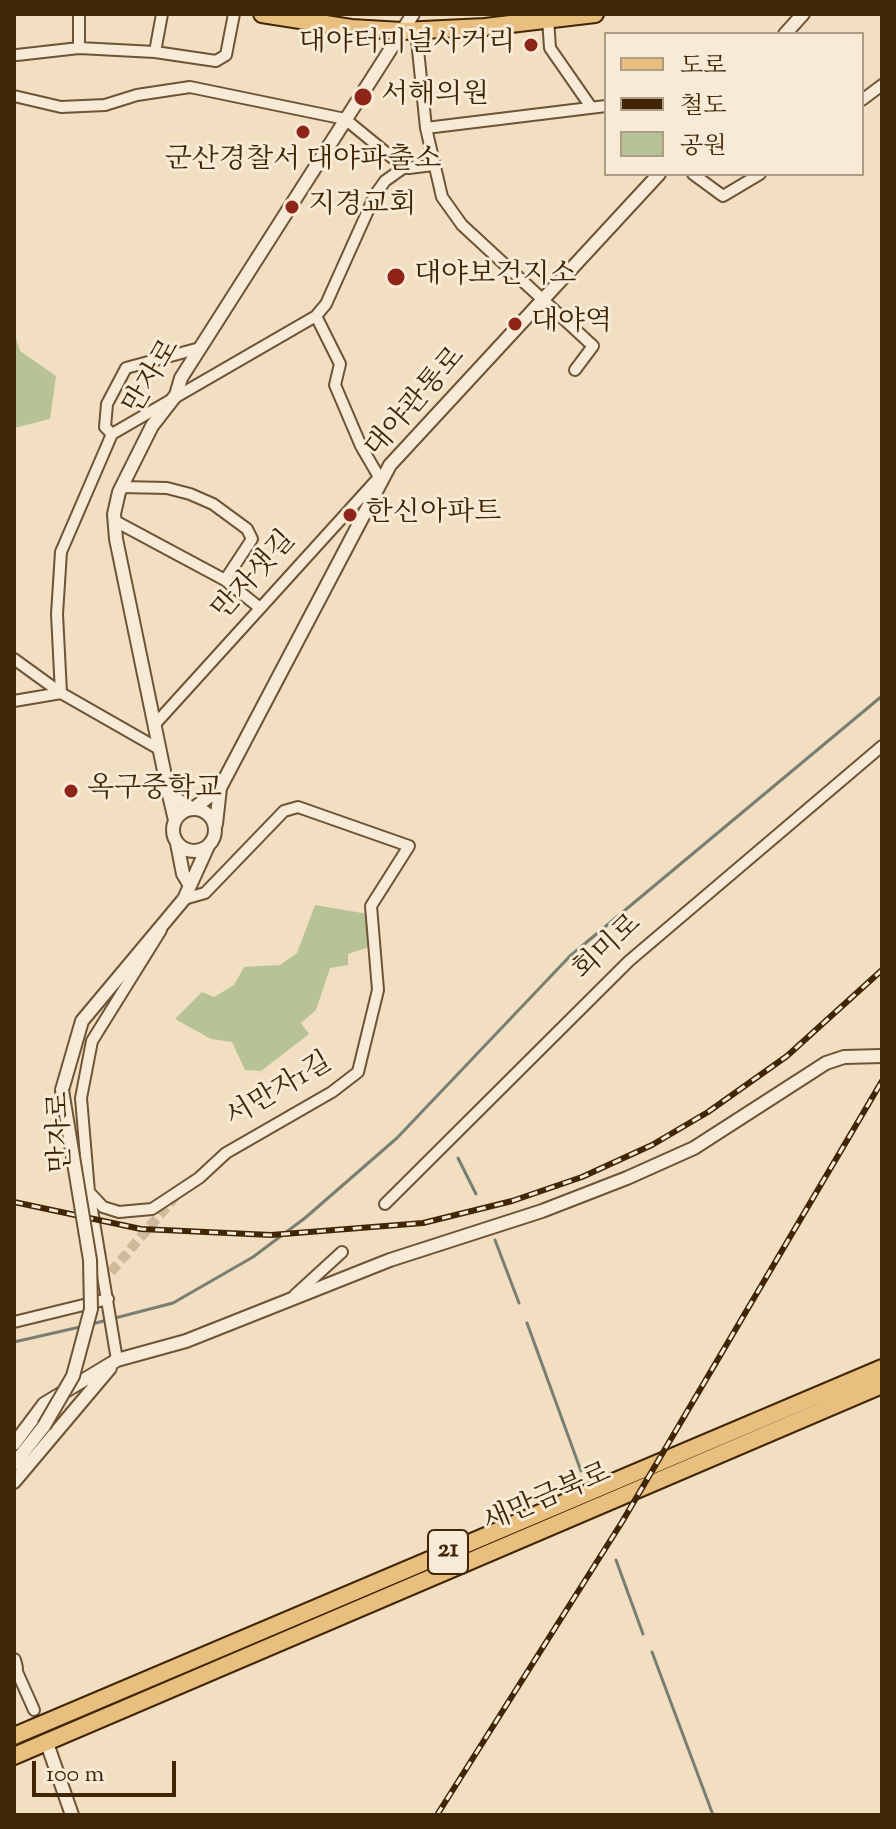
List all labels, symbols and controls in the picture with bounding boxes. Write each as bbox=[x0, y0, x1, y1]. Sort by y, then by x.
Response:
place label: 대야터미널사거리 bbox=[299, 28, 515, 62]
legend bbox=[604, 32, 864, 176]
marker: 대야터미널사거리 bbox=[522, 36, 540, 54]
text: 도로 bbox=[680, 50, 726, 84]
place label: 서해의원 bbox=[381, 80, 489, 114]
marker: 서해의원 bbox=[352, 86, 374, 108]
text: 철도 bbox=[680, 90, 726, 124]
marker: 군산경찰서 대야파출소 bbox=[294, 123, 312, 141]
text: 공원 bbox=[680, 130, 726, 164]
place label: 군산경찰서 대야파출소 bbox=[165, 145, 441, 179]
place label: 지경교회 bbox=[308, 190, 416, 224]
marker: 지경교회 bbox=[283, 198, 301, 216]
place label: 대야보건지소 bbox=[414, 260, 576, 294]
marker: 대야보건지소 bbox=[385, 266, 407, 288]
place label: 대야역 bbox=[531, 307, 612, 341]
marker: 대야역 bbox=[506, 315, 524, 333]
street label: 만자로 bbox=[119, 335, 189, 421]
street label: 대야관통로 bbox=[360, 342, 474, 466]
place label: 한신아파트 bbox=[366, 498, 501, 532]
marker: 한신아파트 bbox=[341, 506, 359, 524]
street label: 만자샛길 bbox=[207, 526, 305, 628]
place label: 옥구중학교 bbox=[87, 774, 222, 808]
marker: 옥구중학교 bbox=[62, 782, 80, 800]
street label: 회미로 bbox=[568, 909, 650, 989]
street label: 서만자1길 bbox=[221, 1047, 339, 1137]
street label: 만자로 bbox=[45, 1091, 81, 1173]
street label: 새만금북로 bbox=[479, 1458, 617, 1542]
road number: 21 bbox=[428, 1530, 468, 1574]
scale bar bbox=[36, 1745, 180, 1795]
text: 100 m bbox=[46, 1758, 104, 1792]

